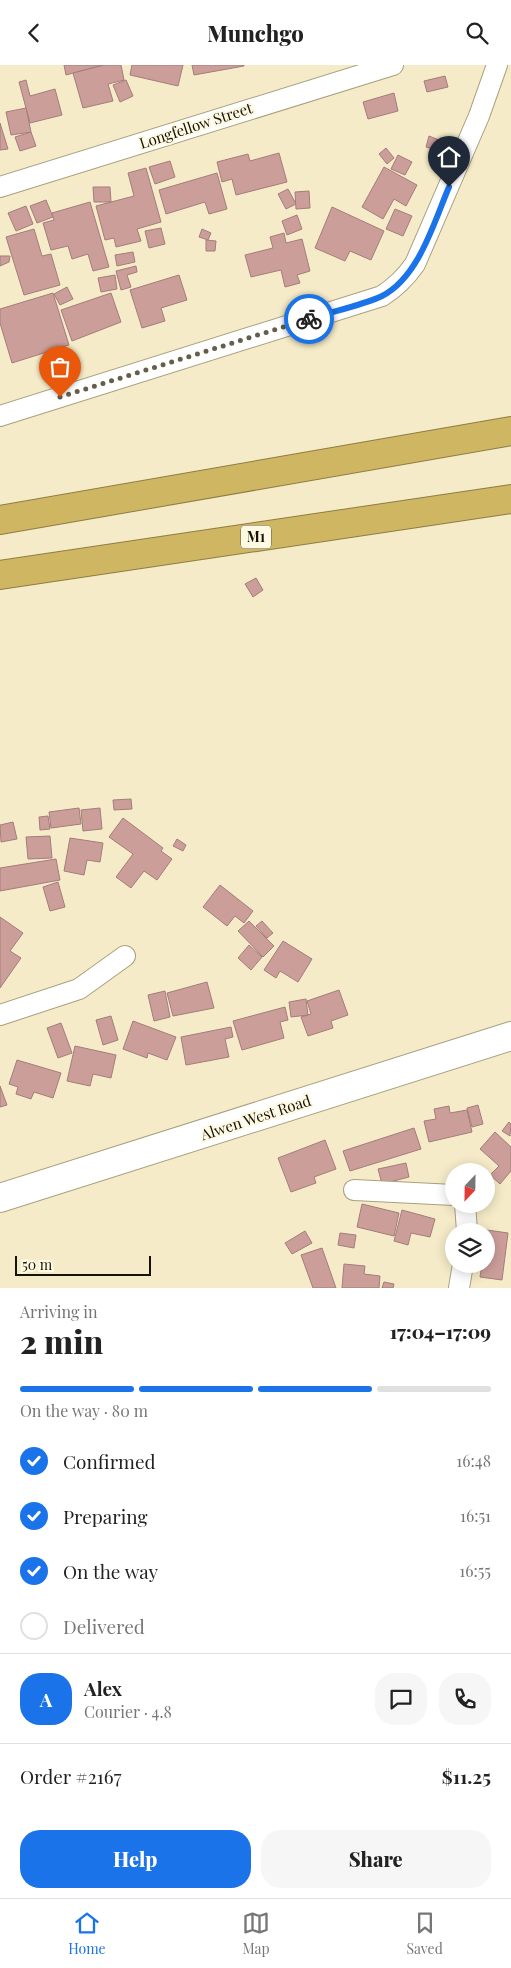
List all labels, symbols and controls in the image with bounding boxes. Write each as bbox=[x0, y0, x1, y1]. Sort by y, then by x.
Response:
text: Munchgo bbox=[207, 18, 304, 48]
icon: back bbox=[20, 19, 48, 47]
icon: search bbox=[463, 19, 491, 47]
street label: Longfellow Street bbox=[137, 97, 255, 153]
pin bbox=[428, 136, 470, 187]
icon: home bbox=[435, 143, 463, 171]
courier bbox=[284, 294, 334, 344]
icon: bike bbox=[295, 305, 323, 333]
pin bbox=[39, 346, 81, 397]
icon: bag bbox=[46, 353, 74, 381]
road number: M1 bbox=[241, 526, 271, 549]
street label: Alwen West Road bbox=[197, 1090, 314, 1145]
north arrow bbox=[445, 1163, 495, 1213]
map controls bbox=[445, 1163, 495, 1273]
button: layers bbox=[445, 1223, 495, 1273]
scale bar bbox=[15, 1253, 151, 1276]
text: 50 m bbox=[22, 1255, 52, 1274]
text: Arriving in bbox=[20, 1301, 98, 1322]
text: 17:04–17:09 bbox=[390, 1318, 491, 1344]
text: 2 min bbox=[20, 1319, 103, 1362]
text: On the way · 80 m bbox=[20, 1400, 148, 1421]
icon: check bbox=[20, 1447, 48, 1475]
text: Confirmed bbox=[63, 1448, 156, 1474]
text: 16:48 bbox=[456, 1450, 491, 1471]
icon: check bbox=[20, 1502, 48, 1530]
text: Preparing bbox=[63, 1503, 148, 1529]
text: 16:51 bbox=[460, 1505, 491, 1526]
icon: check bbox=[20, 1557, 48, 1585]
text: On the way bbox=[63, 1558, 158, 1584]
text: 16:55 bbox=[459, 1560, 491, 1581]
text: Delivered bbox=[63, 1613, 145, 1639]
button: chat bbox=[375, 1673, 427, 1725]
button: phone bbox=[439, 1673, 491, 1725]
text: Alex bbox=[84, 1675, 122, 1701]
text: A bbox=[40, 1686, 52, 1712]
text: Courier · 4.8 bbox=[84, 1701, 172, 1722]
text: Order #2167 bbox=[20, 1763, 121, 1789]
text: $11.25 bbox=[442, 1763, 491, 1789]
button: Help bbox=[20, 1830, 251, 1888]
button: Share bbox=[261, 1830, 491, 1888]
tab: Home bbox=[68, 1909, 106, 1958]
tab: Map bbox=[242, 1909, 270, 1958]
tab: Saved bbox=[406, 1909, 443, 1958]

